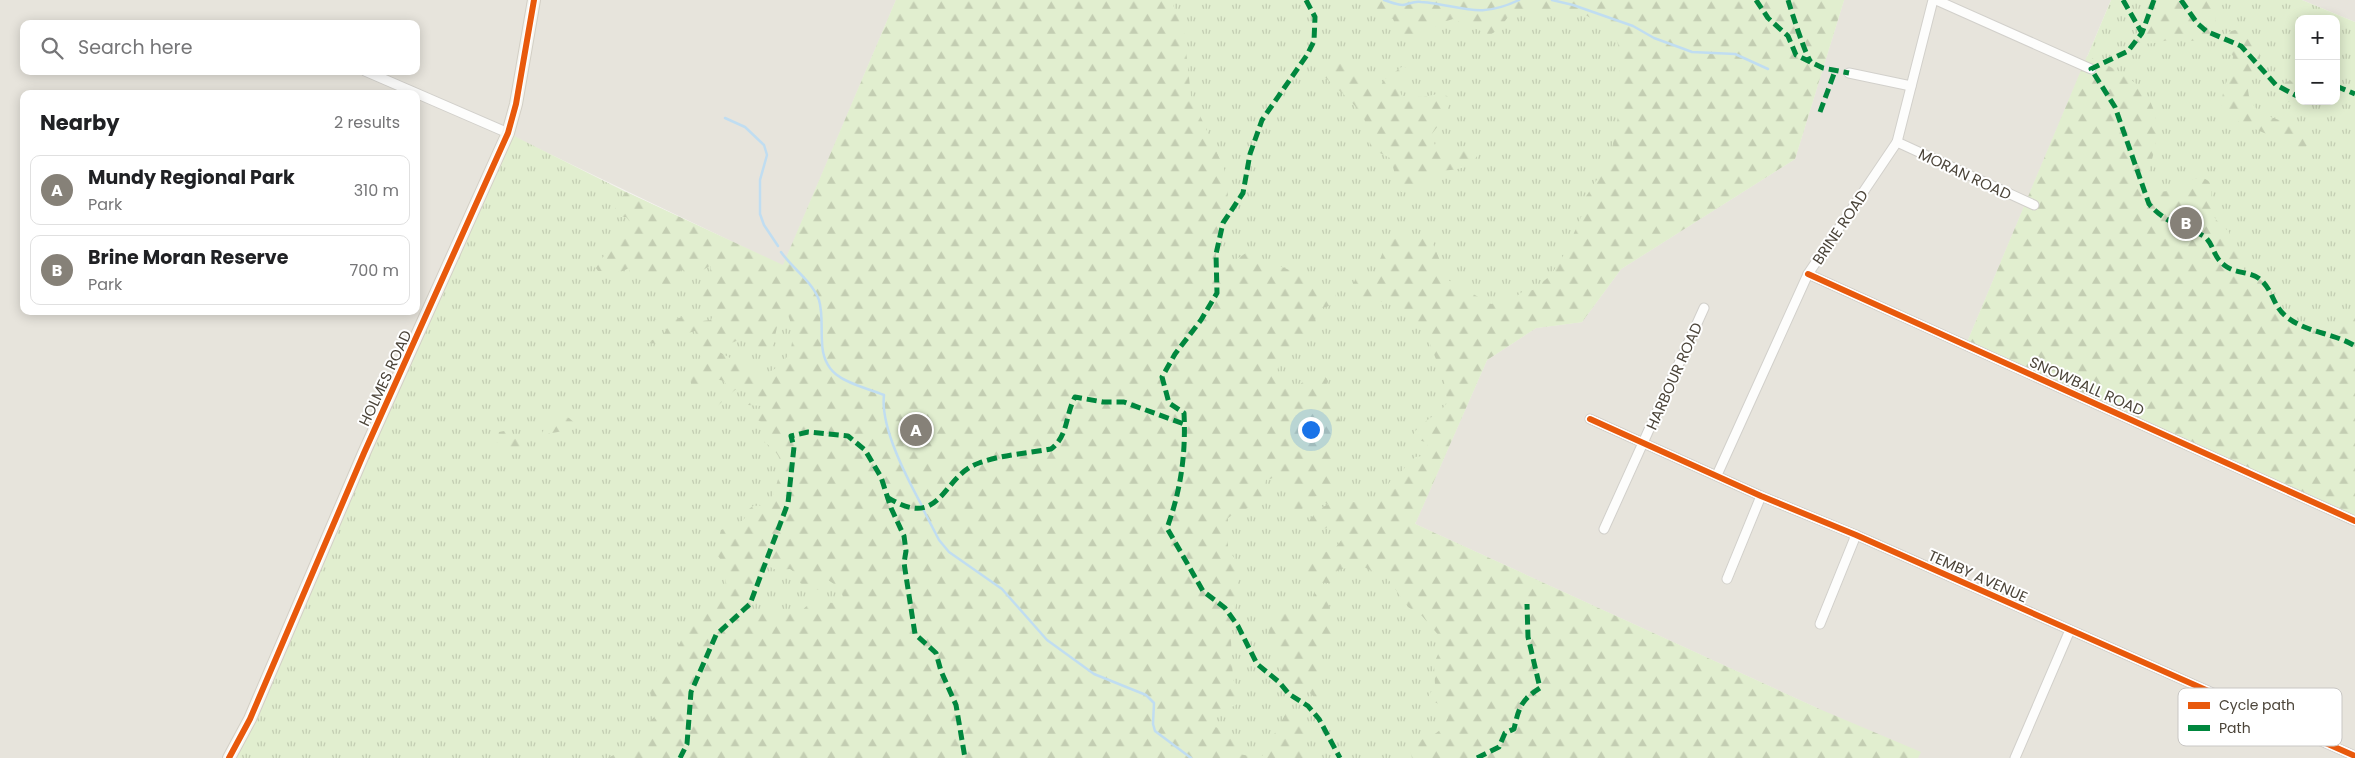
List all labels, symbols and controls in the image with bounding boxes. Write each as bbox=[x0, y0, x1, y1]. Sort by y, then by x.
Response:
map controls bbox=[2295, 15, 2340, 105]
button: + bbox=[2295, 15, 2340, 60]
search box bbox=[20, 20, 420, 75]
icon: search bbox=[38, 34, 66, 62]
text: Search here bbox=[78, 34, 192, 61]
button: − bbox=[2295, 60, 2340, 105]
text: Nearby bbox=[40, 108, 120, 137]
text: 2 results bbox=[334, 111, 400, 134]
street label: MORAN ROAD bbox=[1915, 143, 2015, 205]
text: Mundy Regional Park bbox=[88, 164, 295, 191]
text: A bbox=[51, 179, 63, 202]
text: 310 m bbox=[354, 179, 399, 202]
street label: BRINE ROAD bbox=[1807, 186, 1873, 268]
text: Park bbox=[88, 193, 122, 216]
pin: B bbox=[2170, 204, 2202, 242]
text: Brine Moran Reserve bbox=[88, 244, 288, 271]
text: B bbox=[52, 259, 62, 282]
text: 700 m bbox=[349, 259, 399, 282]
text: Park bbox=[88, 273, 122, 296]
street label: HARBOUR ROAD bbox=[1641, 319, 1707, 433]
street label: HOLMES ROAD bbox=[354, 327, 416, 429]
street label: SNOWBALL ROAD bbox=[2026, 351, 2148, 421]
pin: A bbox=[900, 411, 932, 449]
your location bbox=[1298, 417, 1324, 443]
street label: TEMBY AVENUE bbox=[1925, 545, 2031, 607]
legend bbox=[2178, 688, 2342, 746]
text: Cycle path bbox=[2219, 695, 2295, 715]
text: Path bbox=[2219, 718, 2251, 738]

